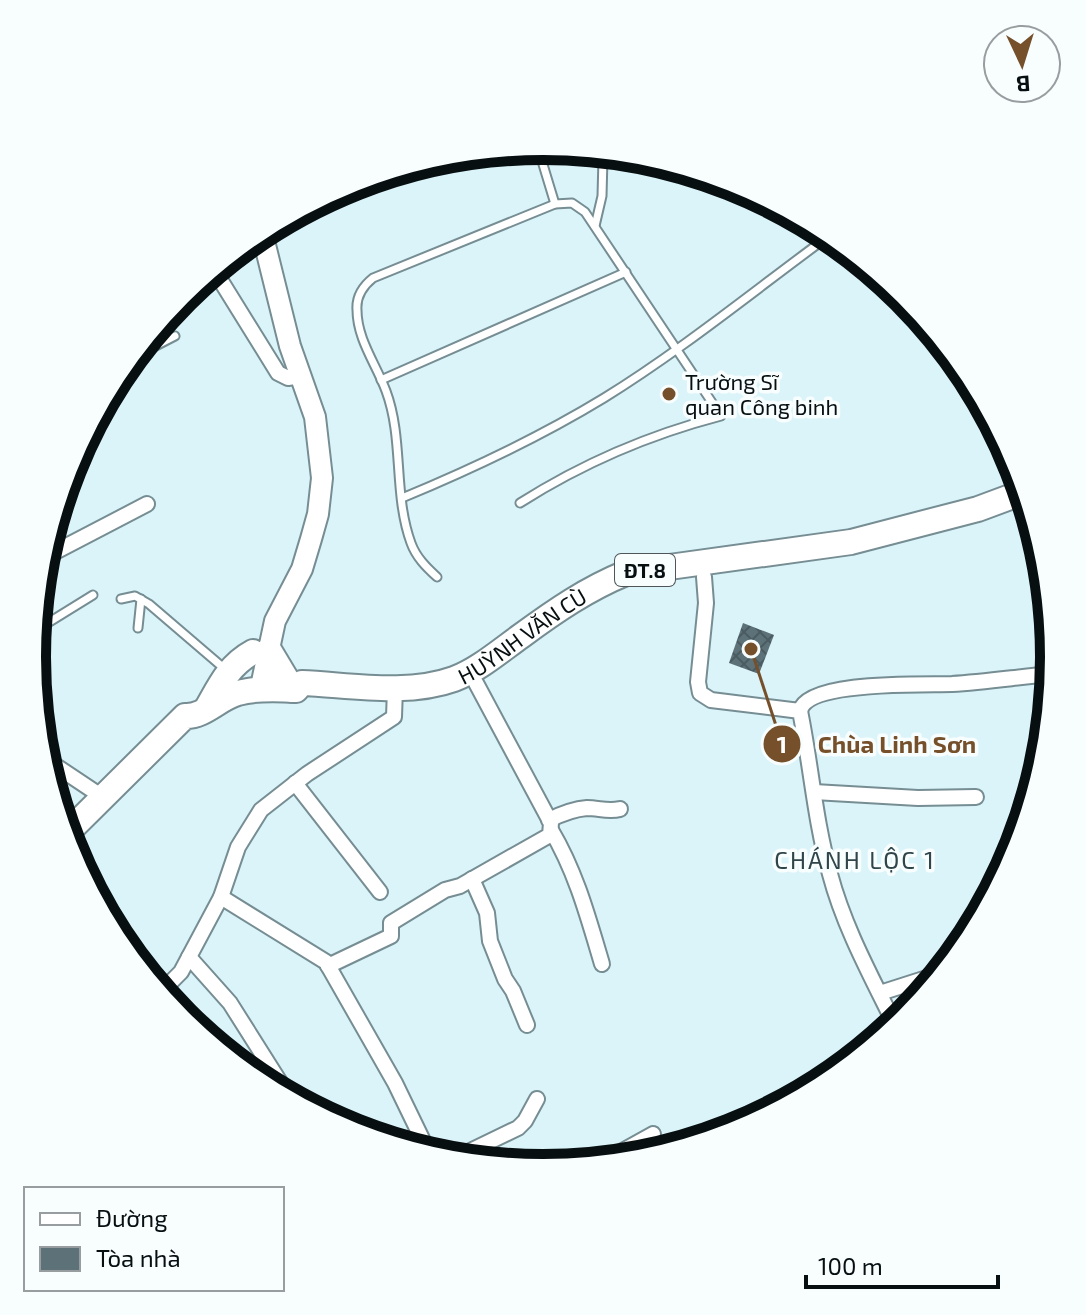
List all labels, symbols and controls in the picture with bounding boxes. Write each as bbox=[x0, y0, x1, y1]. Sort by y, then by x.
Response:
north arrow bbox=[982, 24, 1062, 104]
text: B bbox=[1016, 71, 1031, 98]
place label: Trường Sĩ quan Công binh bbox=[685, 368, 838, 419]
marker: Trường Sĩ quan Công binh bbox=[660, 385, 678, 403]
road number: ĐT.8 bbox=[615, 554, 675, 586]
street label: HUỲNH VĂN CÙ bbox=[453, 582, 591, 689]
callout: Chùa Linh Sơn bbox=[762, 720, 992, 768]
text: 1 bbox=[777, 729, 787, 758]
text: Chùa Linh Sơn bbox=[818, 729, 976, 758]
district label: CHÁNH LỘC 1 bbox=[774, 845, 936, 874]
legend bbox=[24, 1187, 284, 1291]
text: Đường bbox=[96, 1203, 168, 1232]
scale bar bbox=[806, 1239, 998, 1289]
text: Tòa nhà bbox=[96, 1243, 181, 1272]
text: 100 m bbox=[818, 1251, 883, 1280]

